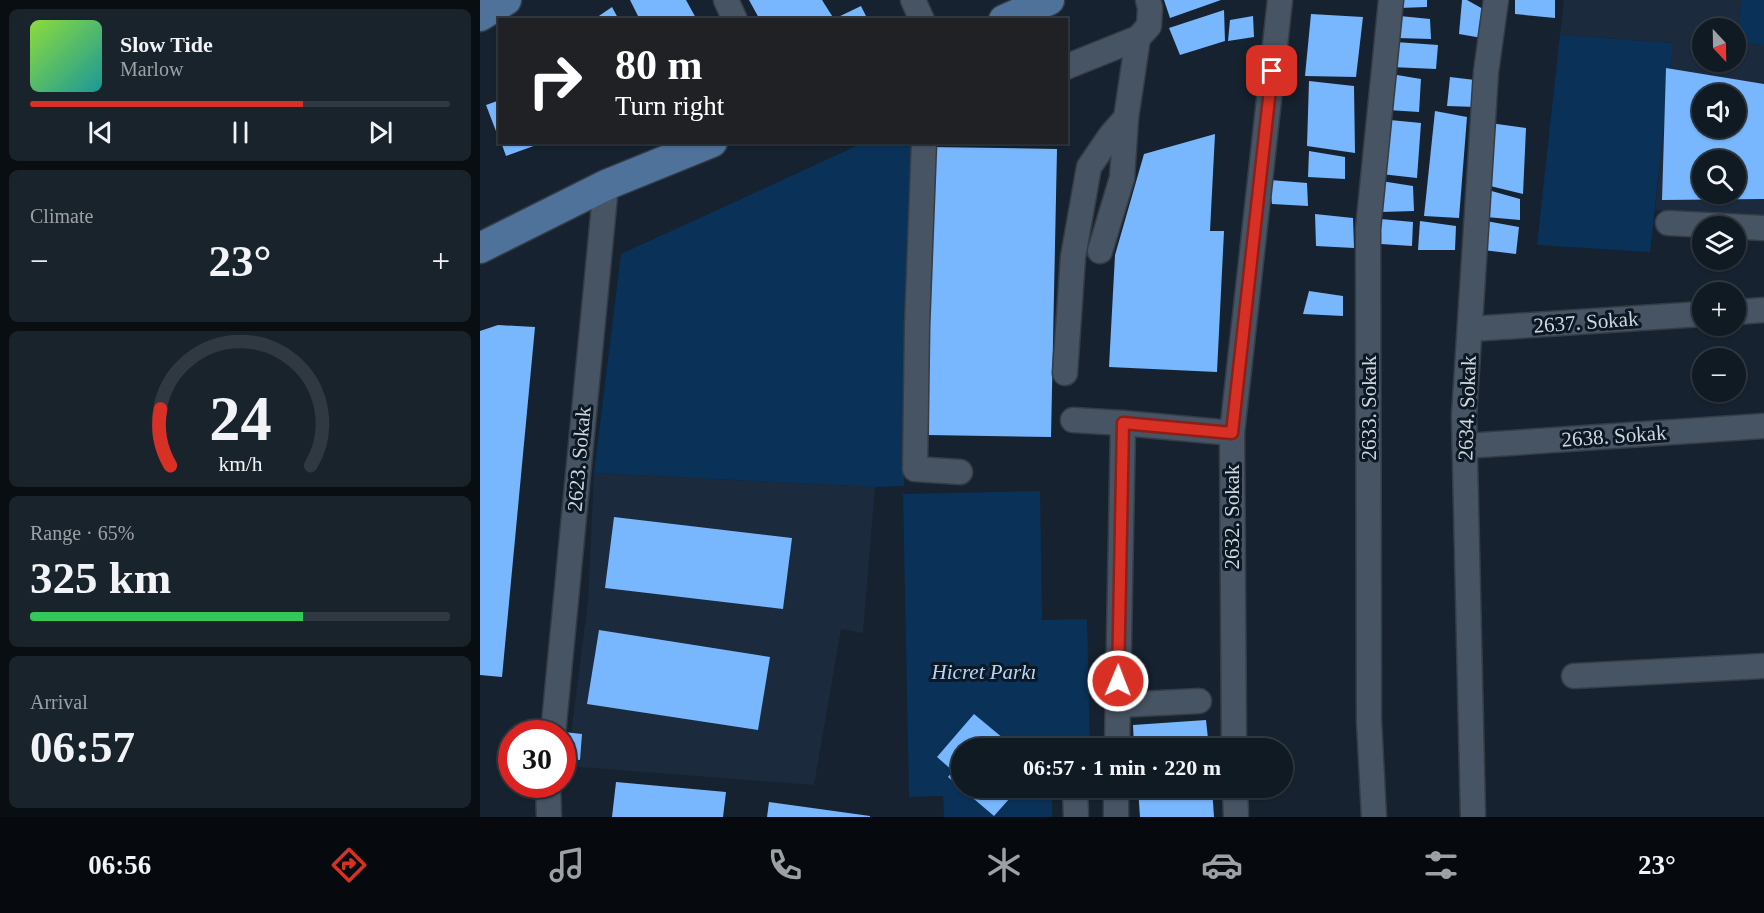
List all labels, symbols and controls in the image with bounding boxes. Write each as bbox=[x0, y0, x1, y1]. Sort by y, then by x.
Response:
north arrow bbox=[1692, 18, 1746, 72]
map controls bbox=[1692, 18, 1746, 402]
text: Slow Tide bbox=[120, 32, 213, 57]
icon: right bbox=[516, 42, 594, 120]
text: 80 m bbox=[615, 42, 703, 88]
pin bbox=[1246, 45, 1297, 96]
icon: arrive bbox=[1255, 54, 1288, 87]
text: Marlow bbox=[120, 58, 183, 80]
button: sound bbox=[1692, 84, 1746, 138]
text: Turn right bbox=[615, 91, 724, 121]
icon: previous bbox=[84, 116, 117, 149]
icon: pause bbox=[224, 116, 257, 149]
icon: next bbox=[364, 116, 397, 149]
button: search bbox=[1692, 150, 1746, 204]
text: Climate bbox=[30, 205, 93, 227]
button: layers bbox=[1692, 216, 1746, 270]
text: 23° bbox=[209, 236, 272, 286]
text: − bbox=[30, 243, 49, 279]
text: + bbox=[431, 243, 450, 279]
button: + bbox=[1692, 282, 1746, 336]
street label: 2637. Sokak bbox=[1533, 306, 1640, 338]
button: − bbox=[1692, 348, 1746, 402]
street label: 2633. Sokak bbox=[1357, 355, 1381, 461]
street label: 2634. Sokak bbox=[1453, 355, 1481, 461]
text: 24 bbox=[209, 384, 271, 453]
street label: 2623. Sokak bbox=[562, 405, 596, 512]
street label: 2638. Sokak bbox=[1561, 420, 1668, 452]
text: km/h bbox=[218, 452, 262, 476]
street label: 2632. Sokak bbox=[1220, 464, 1244, 570]
text: Range · 65% bbox=[30, 522, 134, 544]
text: 325 km bbox=[30, 553, 171, 603]
position arrow bbox=[1086, 649, 1150, 713]
park label: Hicret Parkı bbox=[931, 660, 1036, 684]
text: Arrival bbox=[30, 691, 88, 713]
speed limit sign: 30 bbox=[498, 720, 576, 798]
text: 06:57 bbox=[30, 722, 135, 772]
text: 06:57 · 1 min · 220 m bbox=[1023, 755, 1221, 780]
icon: directions bbox=[328, 844, 370, 886]
icon: music bbox=[546, 844, 588, 886]
icon: phone bbox=[764, 844, 806, 886]
icon: climate bbox=[983, 844, 1025, 886]
icon: car bbox=[1201, 844, 1243, 886]
icon: filters bbox=[1420, 844, 1462, 886]
text: 06:56 bbox=[88, 850, 151, 880]
text: 23° bbox=[1638, 850, 1676, 880]

